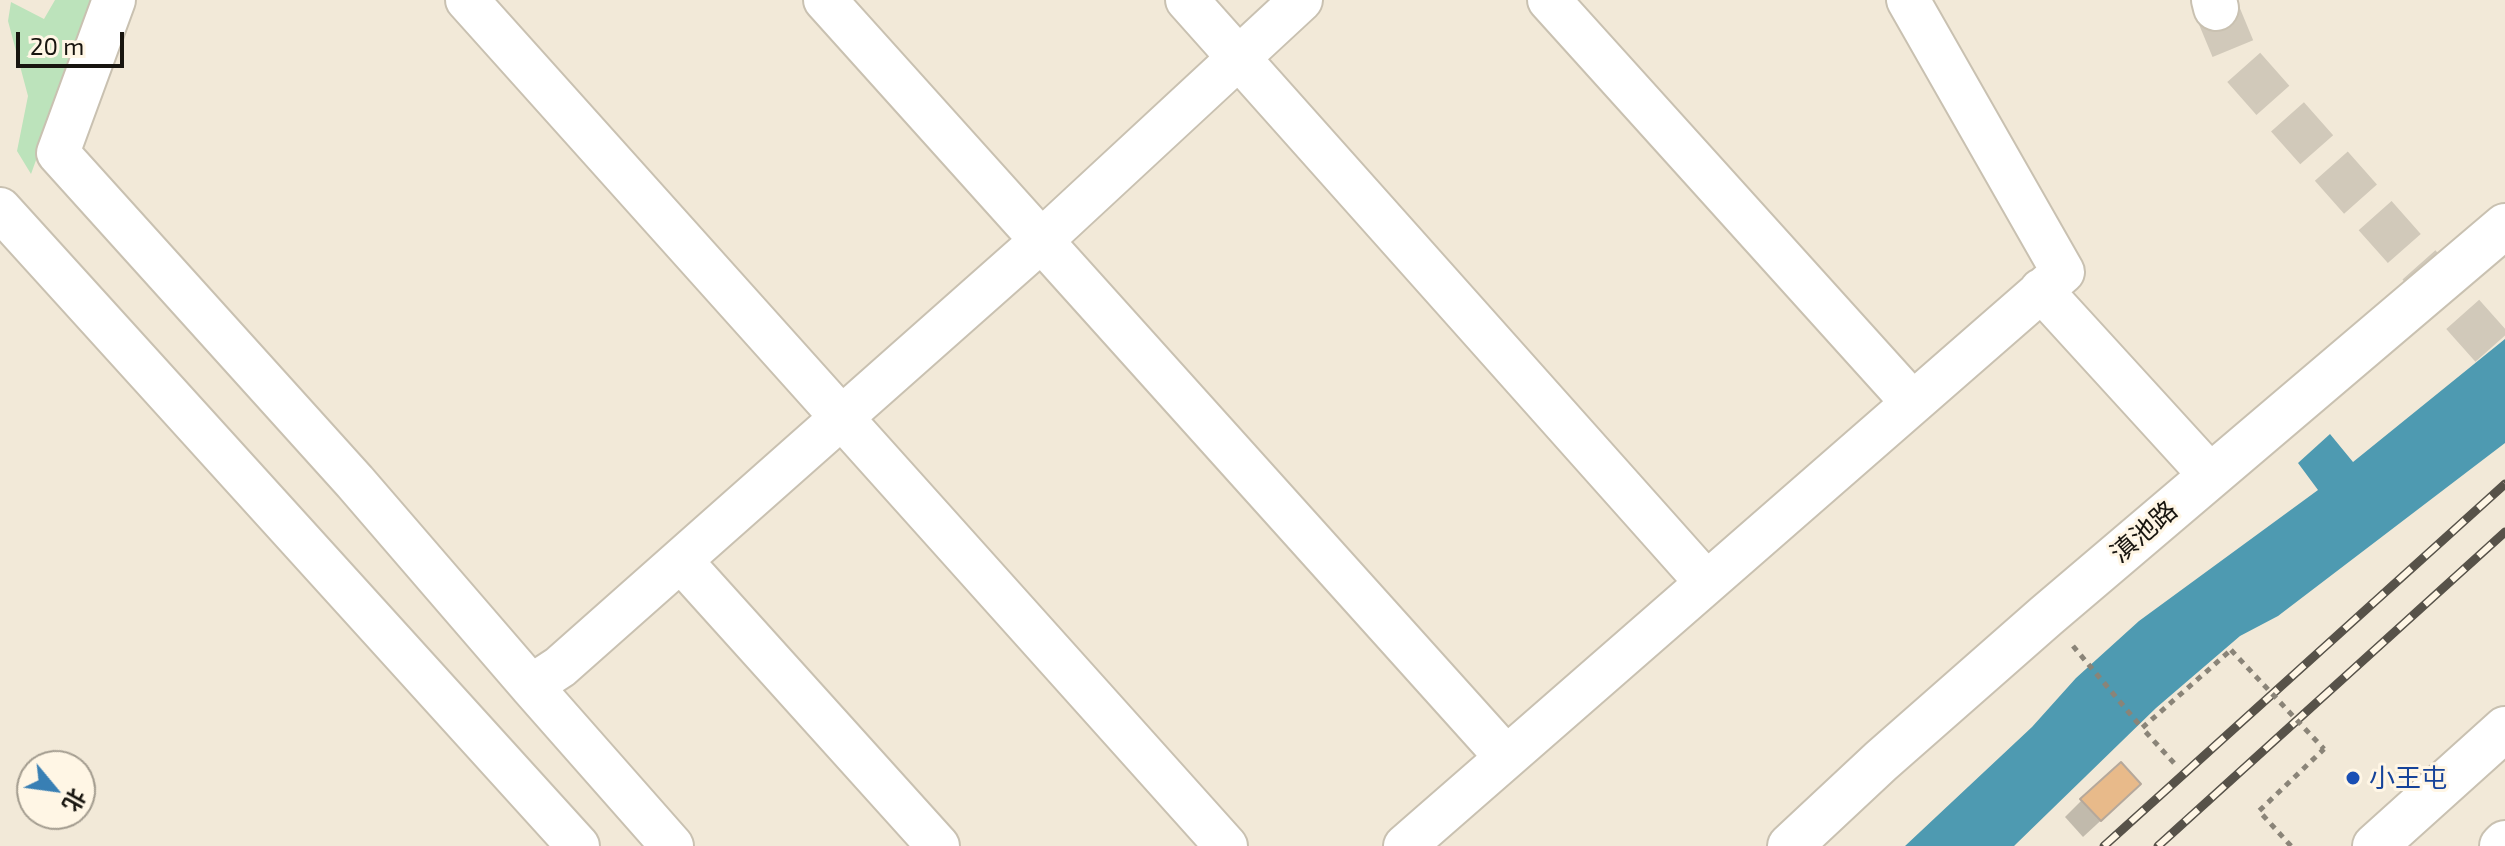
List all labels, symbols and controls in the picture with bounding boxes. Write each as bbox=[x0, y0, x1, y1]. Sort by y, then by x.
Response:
scale bar bbox=[20, 16, 128, 66]
text: 20 m bbox=[30, 31, 84, 60]
street label: 滇池路 bbox=[2104, 495, 2184, 569]
north arrow bbox=[16, 750, 96, 830]
place label: 小王屯 bbox=[2369, 762, 2447, 794]
marker: 小王屯 bbox=[2344, 769, 2362, 787]
text: 北 bbox=[59, 785, 92, 817]

